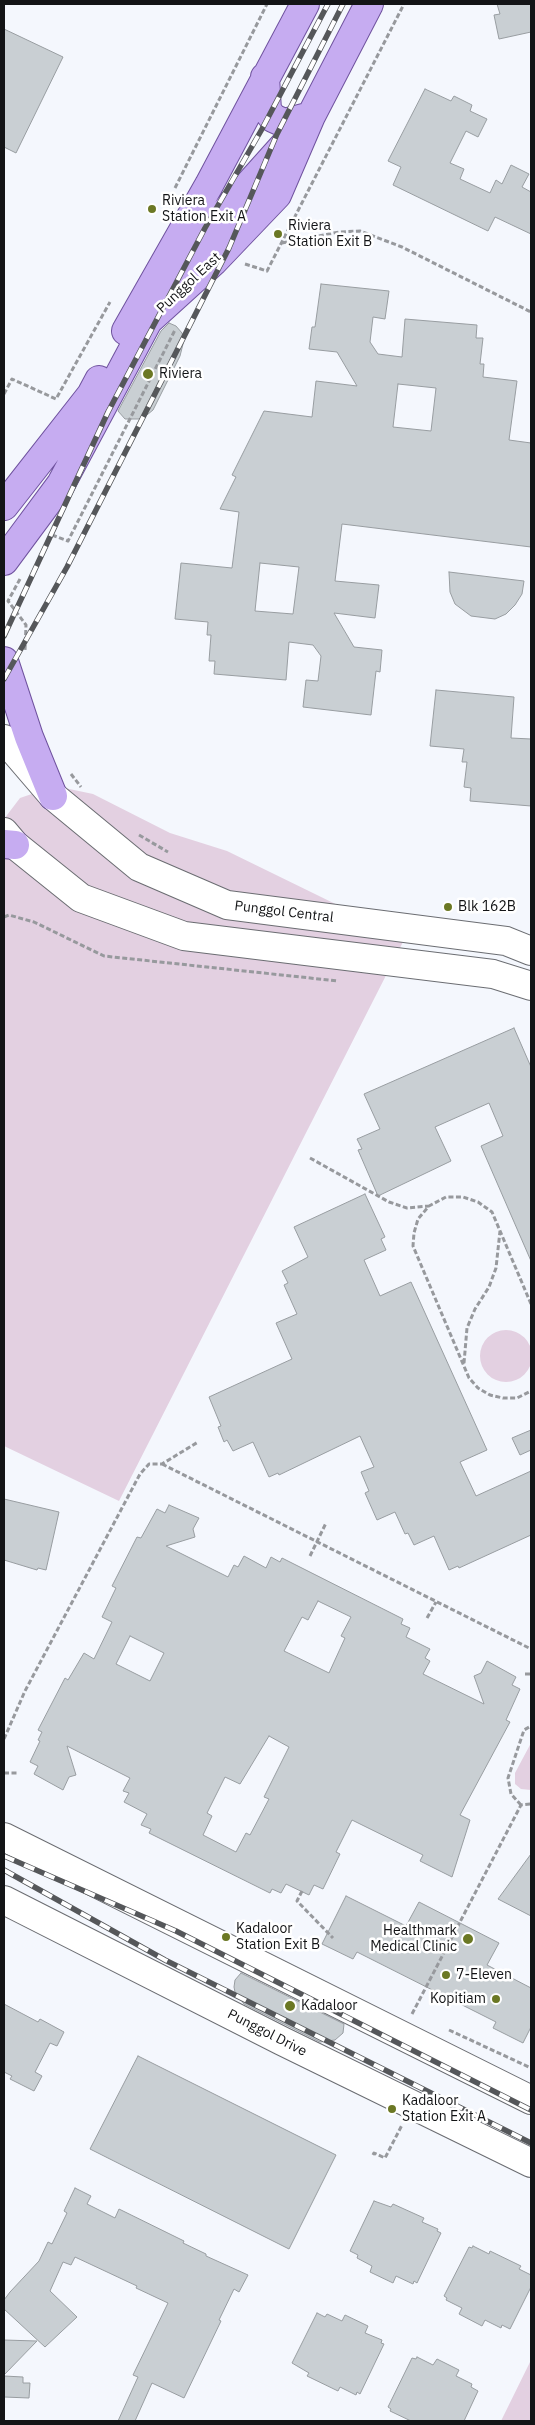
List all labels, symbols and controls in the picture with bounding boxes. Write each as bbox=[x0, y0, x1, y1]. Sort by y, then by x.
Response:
place label: Riviera Station Exit A bbox=[162, 193, 246, 226]
marker: Riviera Station Exit A bbox=[146, 203, 158, 215]
place label: Riviera Station Exit B bbox=[288, 218, 372, 250]
marker: Riviera Station Exit B bbox=[272, 228, 284, 240]
street label: Punggol East bbox=[154, 249, 224, 317]
place label: Riviera bbox=[159, 366, 202, 382]
marker: Riviera bbox=[141, 367, 155, 381]
street label: Punggol Central bbox=[234, 898, 334, 926]
place label: Blk 162B bbox=[458, 899, 516, 915]
marker: Blk 162B bbox=[442, 901, 454, 913]
place label: Kadaloor Station Exit B bbox=[236, 1921, 320, 1954]
place label: Healthmark Medical Clinic bbox=[370, 1923, 457, 1955]
marker: Kadaloor Station Exit B bbox=[220, 1931, 232, 1943]
marker: Healthmark Medical Clinic bbox=[461, 1932, 475, 1946]
place label: 7-Eleven bbox=[456, 1967, 512, 1983]
marker: 7-Eleven bbox=[440, 1969, 452, 1981]
place label: Kopitiam bbox=[430, 1991, 486, 2007]
marker: Kopitiam bbox=[490, 1993, 502, 2005]
place label: Kadaloor bbox=[301, 1998, 357, 2014]
marker: Kadaloor bbox=[283, 1999, 297, 2013]
street label: Punggol Drive bbox=[225, 2006, 309, 2060]
place label: Kadaloor Station Exit A bbox=[402, 2093, 486, 2126]
marker: Kadaloor Station Exit A bbox=[386, 2103, 398, 2115]

